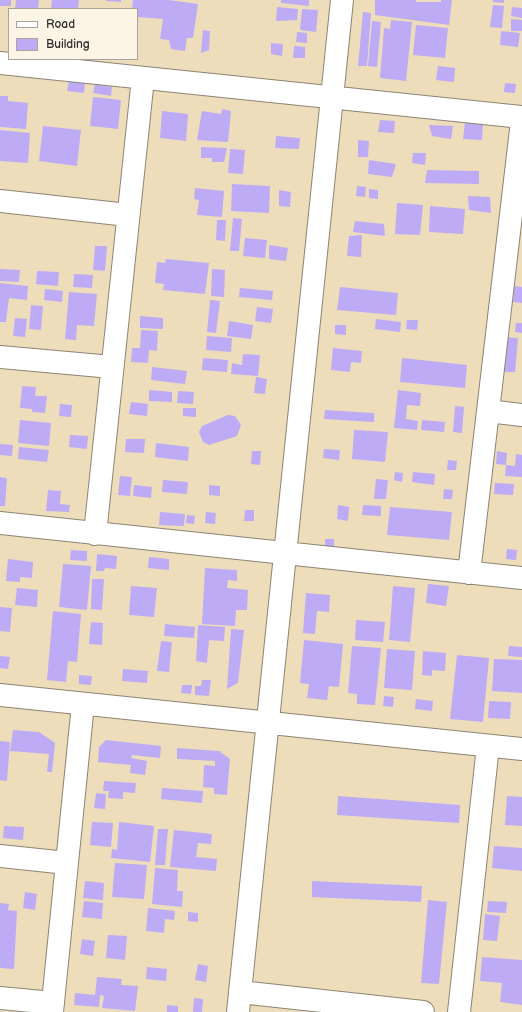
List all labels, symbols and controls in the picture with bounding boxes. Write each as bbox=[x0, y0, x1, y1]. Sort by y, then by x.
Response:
legend bbox=[8, 8, 138, 60]
text: Road bbox=[46, 17, 75, 32]
text: Building bbox=[46, 37, 90, 52]

